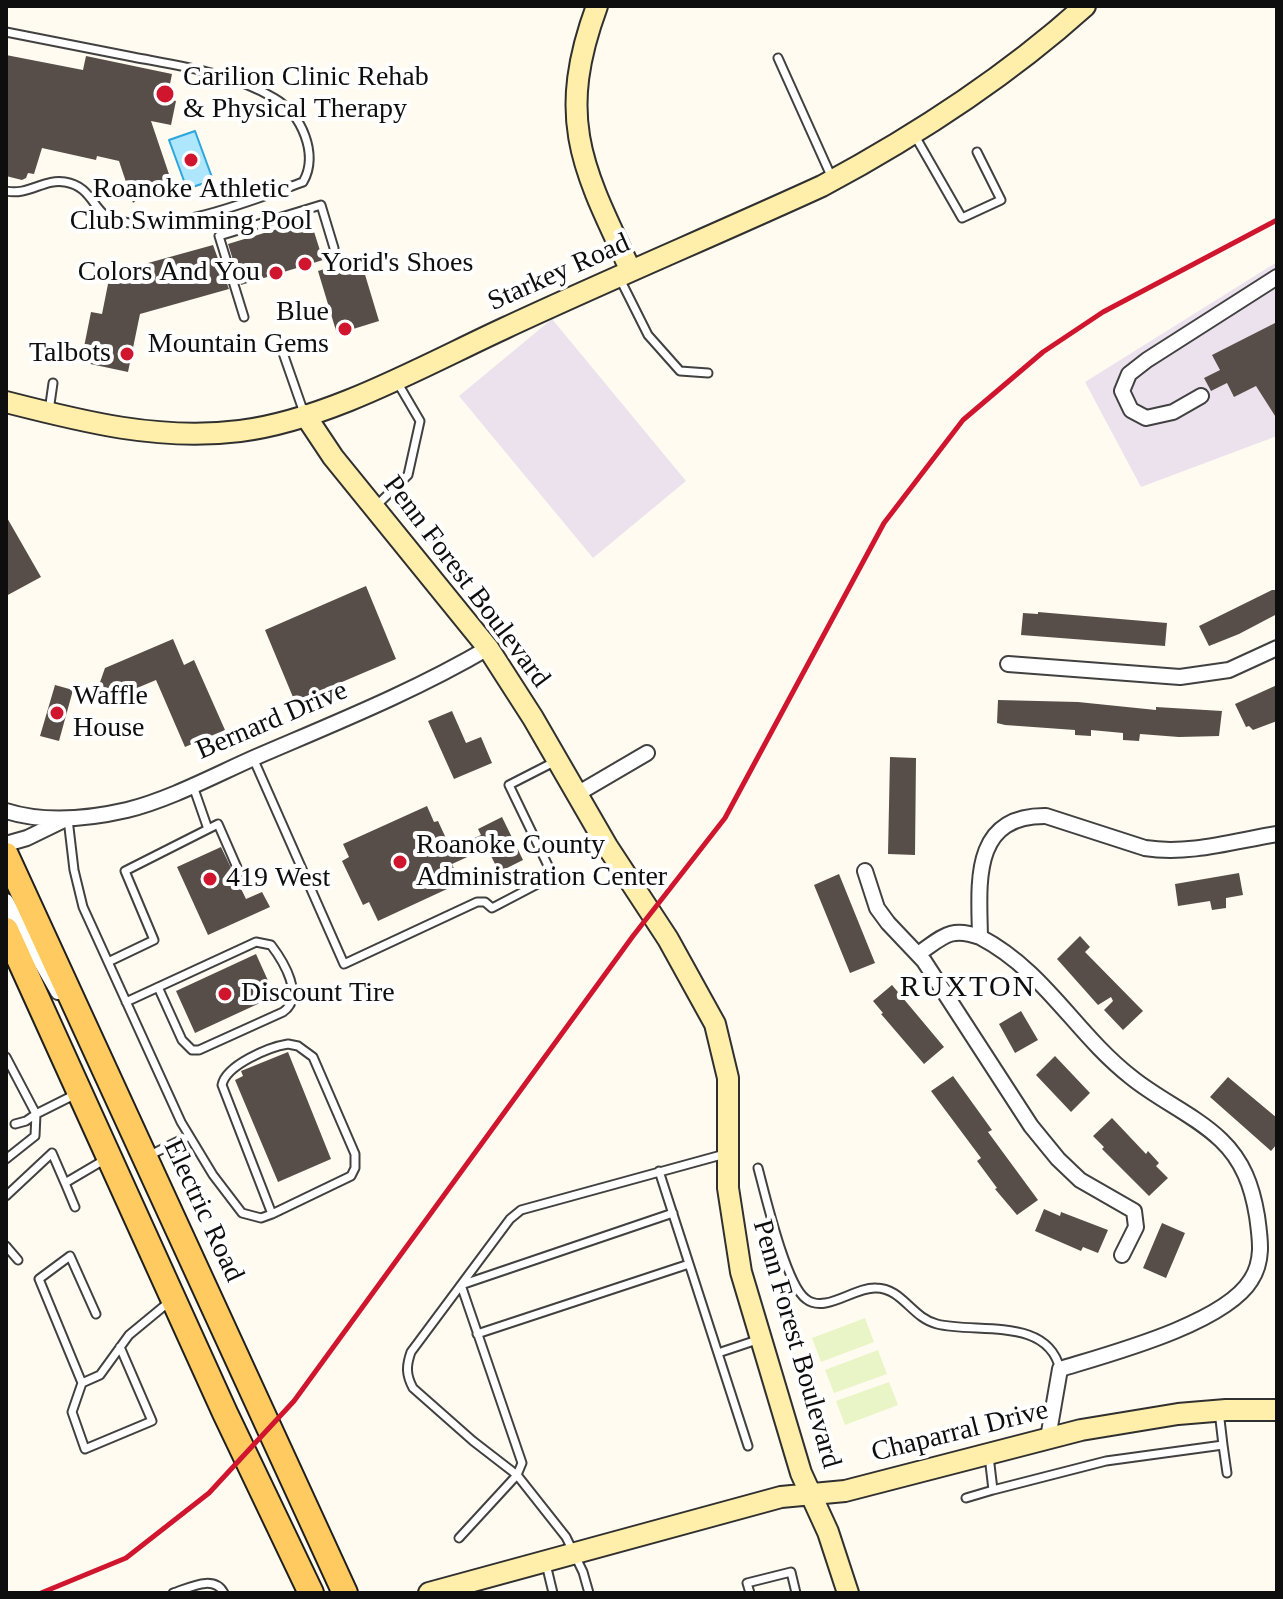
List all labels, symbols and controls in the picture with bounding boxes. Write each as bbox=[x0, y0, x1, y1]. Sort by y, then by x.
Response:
place label: Carilion Clinic Rehab & Physical Therapy bbox=[183, 61, 429, 127]
marker: Carilion Clinic Rehab & Physical Therapy bbox=[154, 83, 176, 105]
marker: Roanoke Athletic Club Swimming Pool bbox=[182, 151, 200, 169]
place label: Roanoke Athletic Club Swimming Pool bbox=[70, 173, 312, 239]
street label: Starkey Road bbox=[483, 227, 635, 319]
place label: Yorid's Shoes bbox=[321, 247, 473, 281]
marker: Yorid's Shoes bbox=[296, 255, 314, 273]
place label: Colors And You bbox=[78, 256, 260, 290]
marker: Colors And You bbox=[267, 264, 285, 282]
place label: Blue Mountain Gems bbox=[148, 296, 329, 362]
marker: Blue Mountain Gems bbox=[336, 320, 354, 338]
place label: Talbots bbox=[29, 337, 111, 371]
marker: Talbots bbox=[118, 345, 136, 363]
street label: Penn Forest Boulevard bbox=[375, 469, 557, 695]
street label: Bernard Drive bbox=[191, 674, 353, 768]
place label: Waffle House bbox=[73, 680, 148, 746]
marker: Waffle House bbox=[48, 704, 66, 722]
place label: Roanoke County Administration Center bbox=[416, 829, 667, 895]
marker: Roanoke County Administration Center bbox=[391, 853, 409, 871]
place label: 419 West bbox=[226, 862, 330, 896]
marker: 419 West bbox=[201, 870, 219, 888]
district label: RUXTON bbox=[900, 970, 1036, 1006]
place label: Discount Tire bbox=[241, 977, 395, 1011]
marker: Discount Tire bbox=[216, 985, 234, 1003]
street label: Electric Road bbox=[155, 1134, 251, 1288]
street label: Penn Forest Boulevard bbox=[744, 1216, 848, 1472]
street label: Chaparral Drive bbox=[868, 1394, 1052, 1470]

